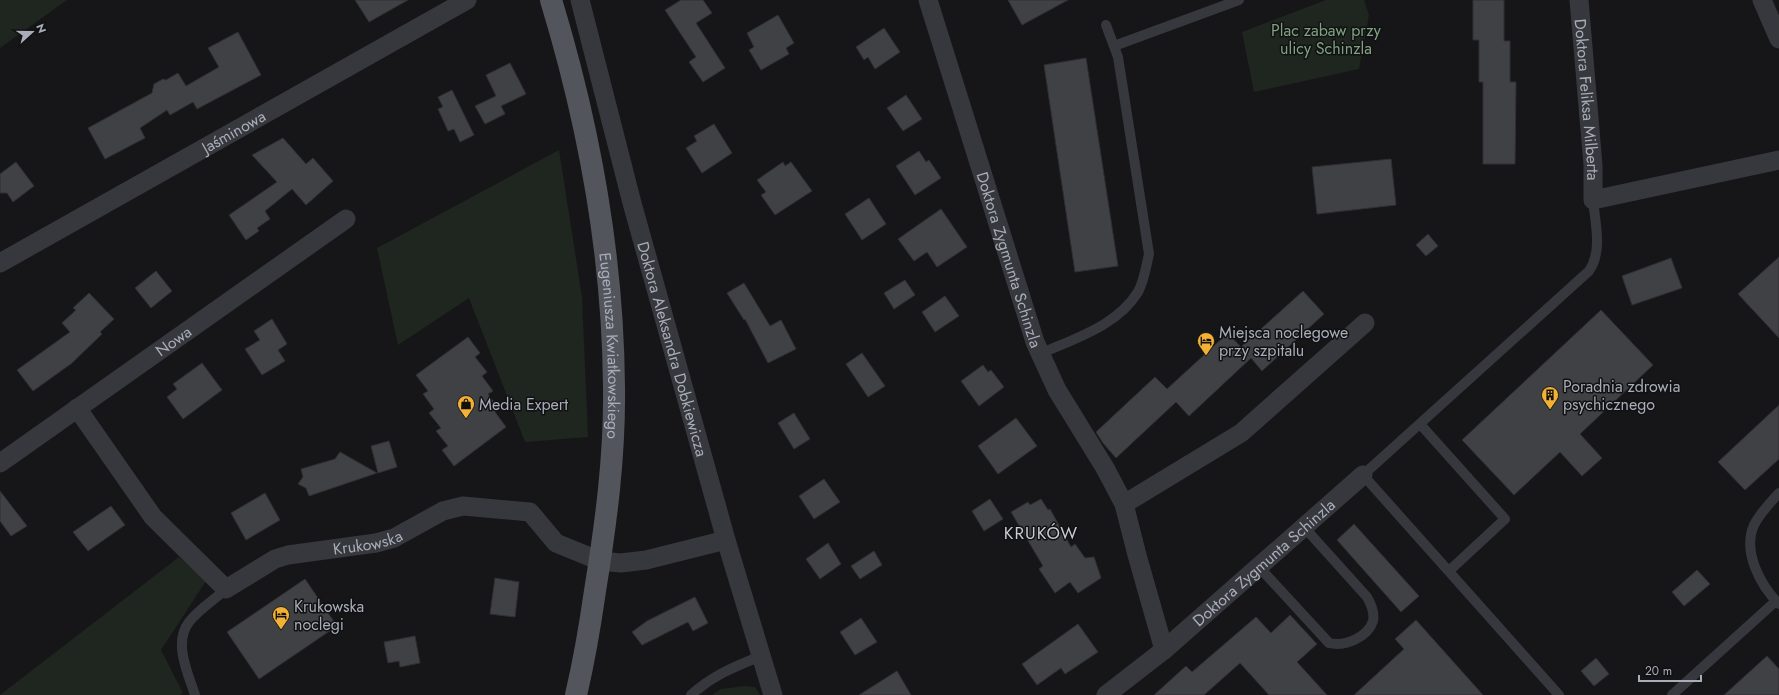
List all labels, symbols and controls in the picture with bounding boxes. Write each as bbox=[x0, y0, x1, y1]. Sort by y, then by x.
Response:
north arrow bbox=[12, 12, 52, 52]
street label: Doktora Feliksa Milberta bbox=[1569, 18, 1604, 181]
park label: Plac zabaw przy ulicy Schinzla bbox=[1271, 19, 1382, 60]
text: N bbox=[32, 21, 50, 35]
street label: Jaśminowa bbox=[196, 105, 270, 160]
street label: Doktora Zygmunta Schinzla bbox=[970, 169, 1047, 352]
street label: Doktora Aleksandra Dobkiewicza bbox=[631, 239, 713, 459]
street label: Eugeniusza Kwiatkowskiego bbox=[593, 251, 625, 440]
street label: Nowa bbox=[151, 320, 196, 362]
place label: Miejsca noclegowe przy szpitalu bbox=[1219, 321, 1348, 362]
hotel icon: Miejsca noclegowe przy szpitalu bbox=[1196, 331, 1216, 356]
place label: Poradnia zdrowia psychicznego bbox=[1563, 375, 1680, 416]
building icon: Poradnia zdrowia psychicznego bbox=[1540, 385, 1560, 410]
place label: Media Expert bbox=[479, 393, 568, 416]
shop icon: Media Expert bbox=[456, 394, 476, 419]
street label: Doktora Zygmunta Schinzla bbox=[1188, 494, 1340, 632]
district label: KRUKÓW bbox=[1004, 521, 1078, 545]
street label: Krukowska bbox=[331, 524, 407, 561]
place label: Krukowska noclegi bbox=[294, 595, 364, 636]
hotel icon: Krukowska noclegi bbox=[271, 605, 291, 630]
scale bar bbox=[1639, 657, 1701, 683]
text: 20 m bbox=[1645, 662, 1672, 680]

